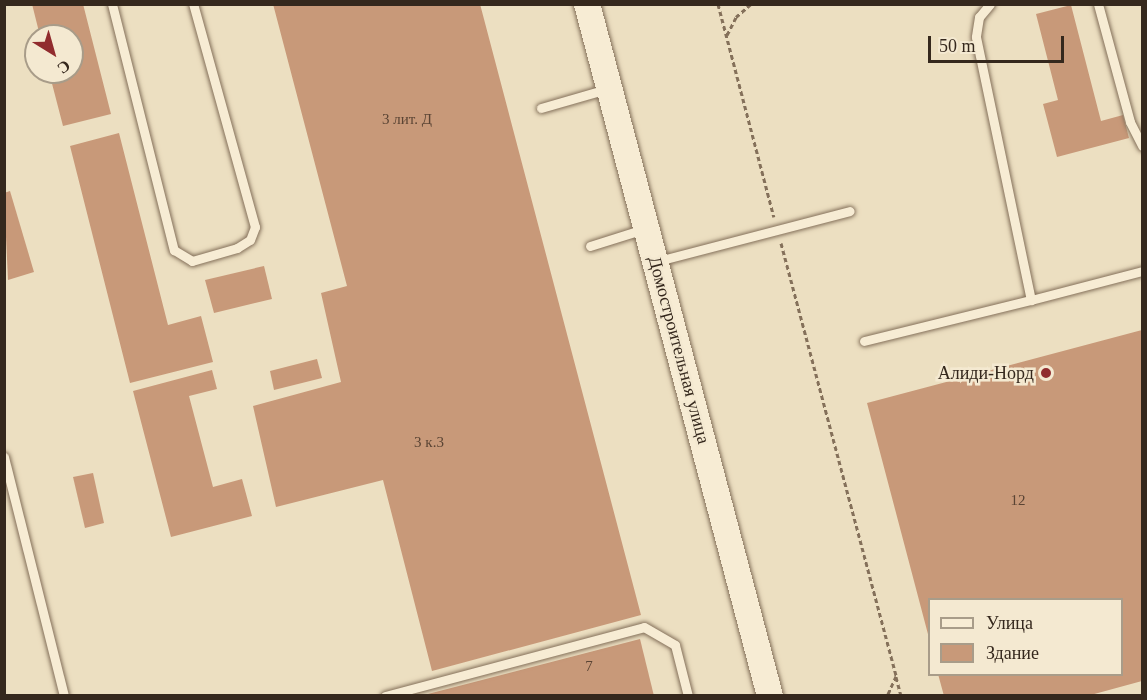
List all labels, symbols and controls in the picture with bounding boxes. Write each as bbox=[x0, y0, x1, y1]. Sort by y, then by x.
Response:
north arrow bbox=[24, 24, 84, 84]
scale bar bbox=[931, 24, 1068, 62]
text: 50 m bbox=[939, 36, 976, 56]
text: С bbox=[54, 57, 74, 77]
house number: 3 лит. Д bbox=[382, 111, 432, 129]
street label: Домостроительная улица bbox=[644, 254, 714, 446]
place label: Алиди-Норд bbox=[938, 362, 1034, 384]
marker: Алиди-Норд bbox=[1039, 366, 1053, 380]
house number: 3 к.3 bbox=[414, 434, 444, 452]
house number: 12 bbox=[1010, 492, 1026, 510]
legend bbox=[928, 598, 1123, 676]
text: Улица bbox=[986, 613, 1033, 633]
text: Здание bbox=[986, 643, 1039, 663]
house number: 7 bbox=[585, 658, 593, 676]

